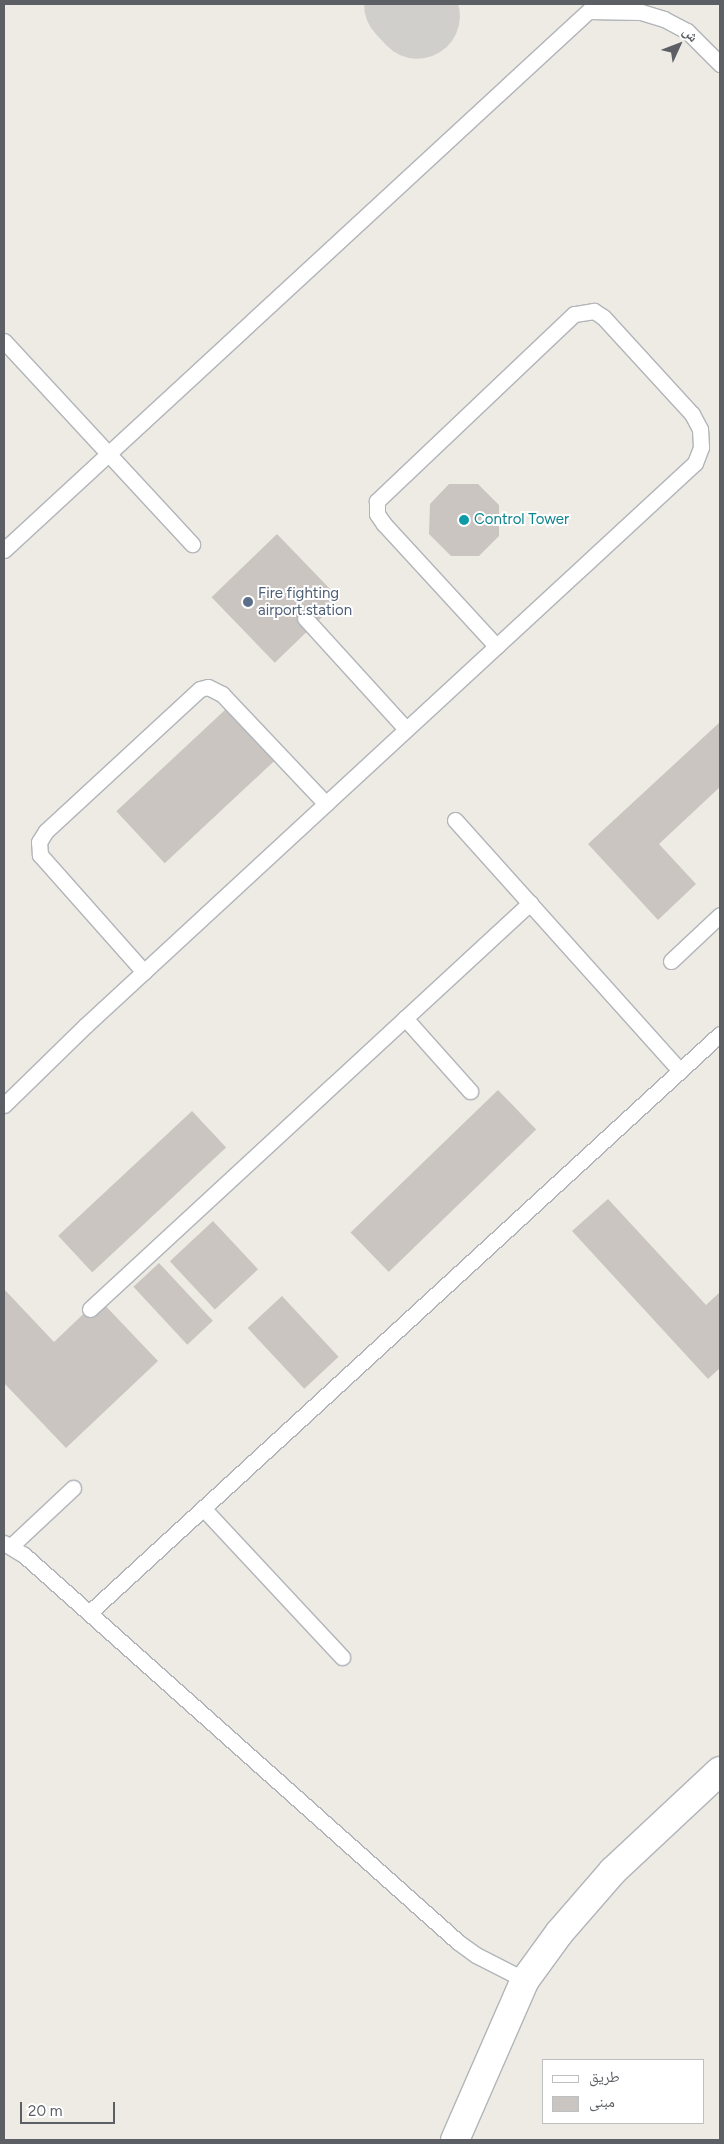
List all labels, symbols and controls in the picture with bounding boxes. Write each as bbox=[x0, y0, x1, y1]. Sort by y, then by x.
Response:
north arrow bbox=[654, 20, 704, 70]
text: ش bbox=[679, 23, 702, 46]
place label: Control Tower bbox=[474, 511, 569, 529]
marker: Control Tower bbox=[458, 514, 470, 526]
place label: Fire fighting airport.station bbox=[258, 584, 352, 619]
marker: Fire fighting airport.station bbox=[242, 596, 254, 608]
legend bbox=[542, 2059, 704, 2124]
text: طريق bbox=[589, 2068, 620, 2086]
scale bar bbox=[22, 2092, 118, 2124]
text: مبنى bbox=[589, 2093, 615, 2111]
text: 20 m bbox=[28, 2102, 62, 2120]

